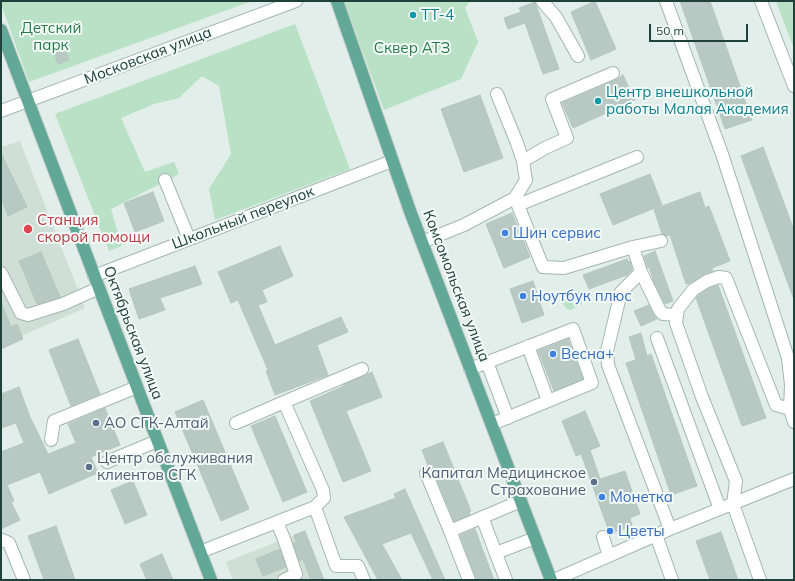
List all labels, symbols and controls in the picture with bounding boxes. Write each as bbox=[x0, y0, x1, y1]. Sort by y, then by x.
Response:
place label: ТТ-4 bbox=[421, 6, 454, 24]
marker: ТТ-4 bbox=[408, 10, 418, 20]
scale bar bbox=[651, 16, 750, 42]
park label: Детский парк bbox=[21, 19, 81, 54]
street label: Московская улица bbox=[82, 23, 214, 89]
text: 50 m bbox=[656, 23, 684, 38]
park label: Сквер АТЗ bbox=[374, 39, 450, 57]
place label: Центр внешкольной работы Малая Академия bbox=[606, 83, 789, 118]
marker: Центр внешкольной работы Малая Академия bbox=[593, 96, 603, 106]
street label: Школьный переулок bbox=[169, 183, 317, 253]
street label: Комсомольская улица bbox=[419, 208, 493, 364]
place label: Станция скорой помощи bbox=[37, 211, 150, 246]
marker: Станция скорой помощи bbox=[22, 223, 34, 235]
place label: Шин сервис bbox=[513, 224, 601, 242]
marker: Шин сервис bbox=[500, 228, 510, 238]
street label: Октябрьская улица bbox=[99, 264, 167, 402]
place label: Ноутбук плюс bbox=[531, 287, 632, 305]
marker: Ноутбук плюс bbox=[518, 291, 528, 301]
place label: Весна+ bbox=[561, 345, 614, 363]
marker: Весна+ bbox=[548, 349, 558, 359]
place label: АО СГК-Алтай bbox=[104, 414, 209, 432]
marker: АО СГК-Алтай bbox=[91, 418, 101, 428]
place label: Центр обслуживания клиентов СГК bbox=[97, 449, 253, 484]
marker: Центр обслуживания клиентов СГК bbox=[84, 462, 94, 472]
place label: Капитал Медицинское Страхование bbox=[421, 464, 586, 499]
marker: Капитал Медицинское Страхование bbox=[589, 477, 599, 487]
place label: Монетка bbox=[610, 488, 673, 506]
marker: Монетка bbox=[597, 492, 607, 502]
place label: Цветы bbox=[618, 522, 665, 540]
marker: Цветы bbox=[605, 526, 615, 536]

